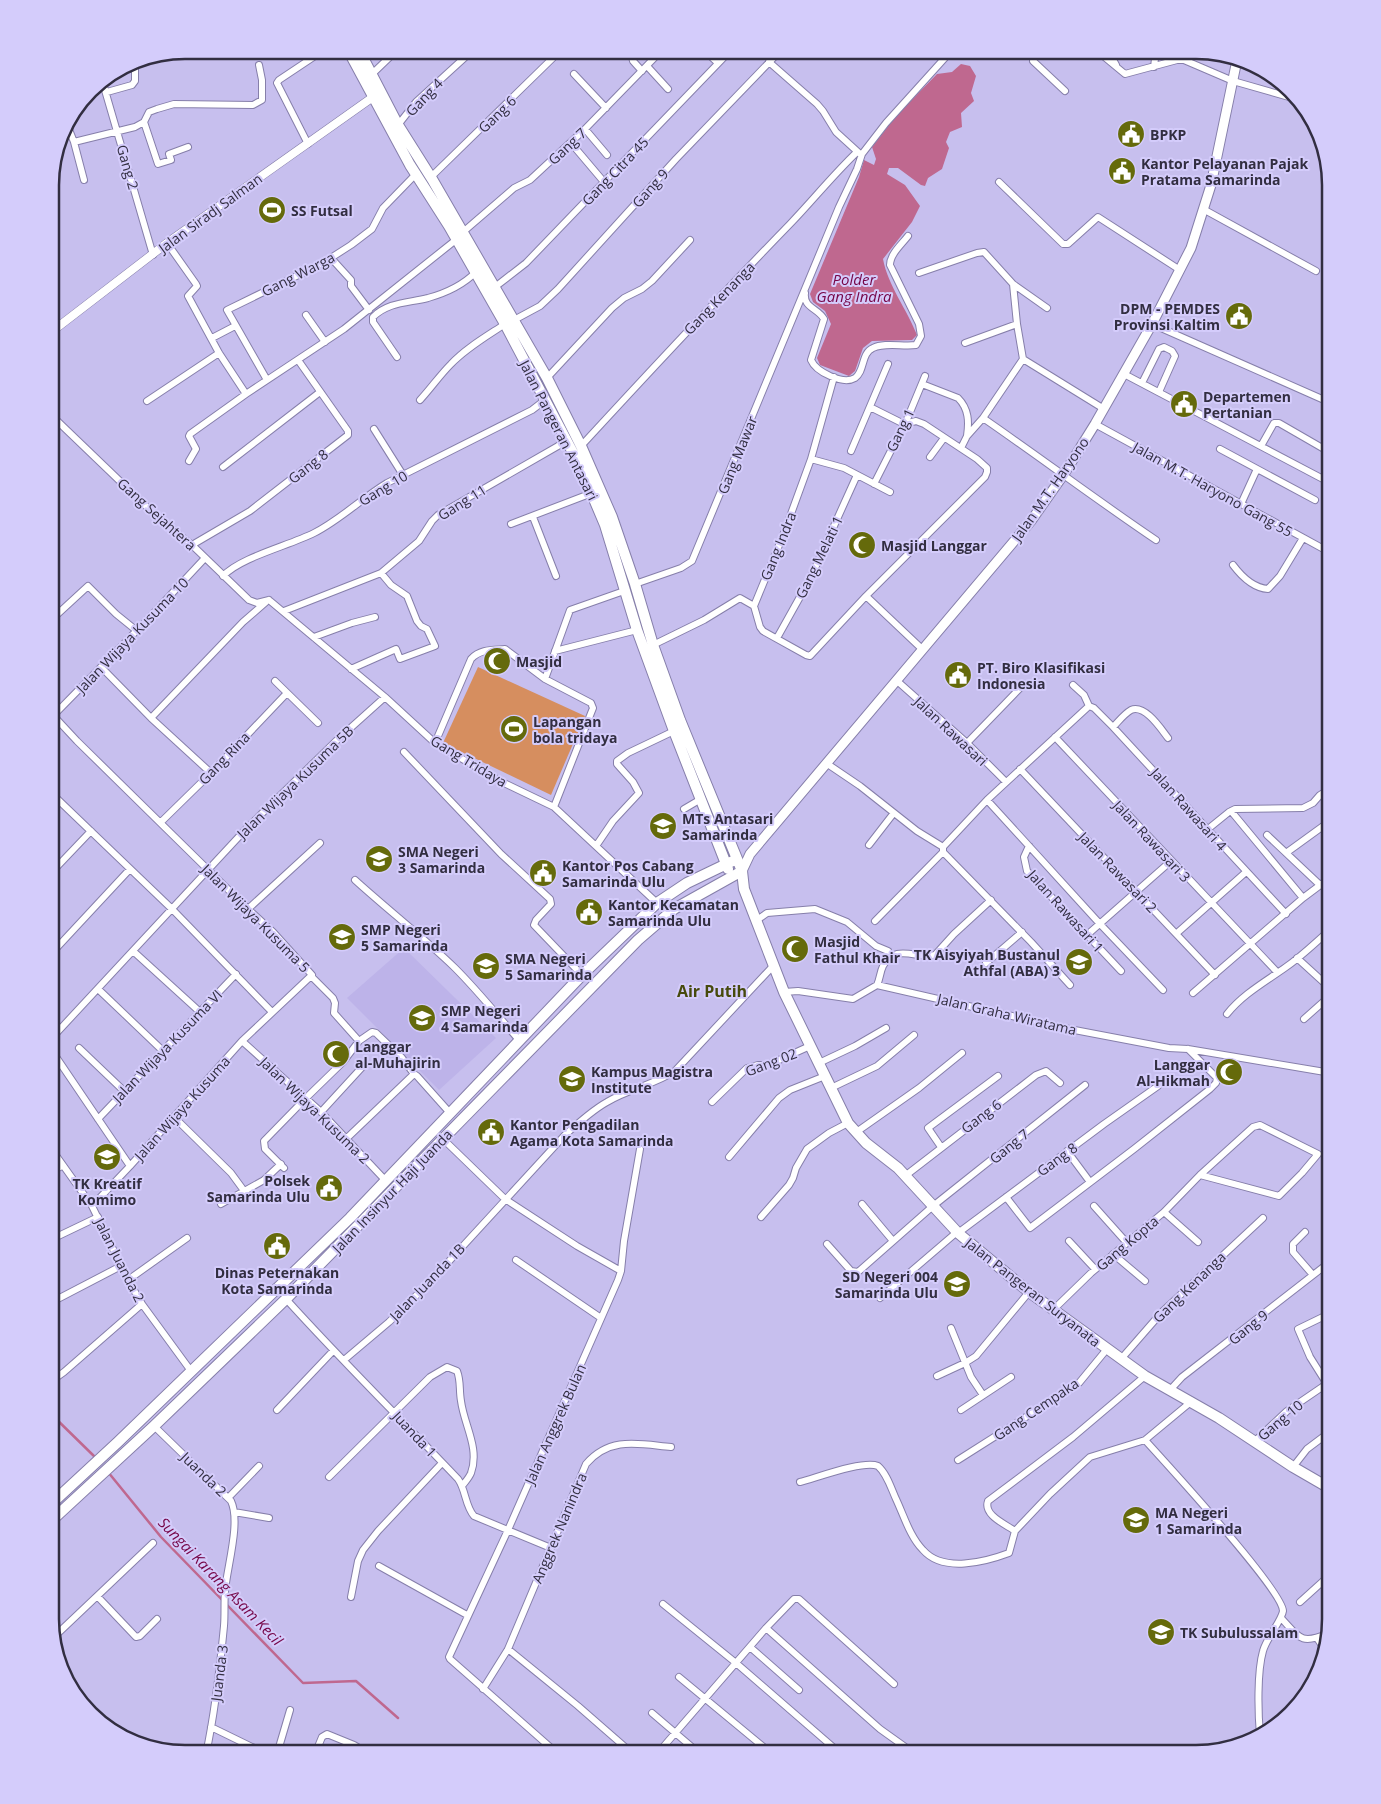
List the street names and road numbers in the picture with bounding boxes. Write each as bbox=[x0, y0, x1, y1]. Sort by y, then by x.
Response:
street label: Gang 4 bbox=[401, 74, 447, 120]
street label: Gang 6 bbox=[474, 91, 520, 137]
street label: Gang 7 bbox=[544, 123, 590, 169]
street label: Gang Citra 45 bbox=[578, 133, 652, 209]
street label: Gang 2 bbox=[113, 142, 143, 192]
street label: Gang 9 bbox=[628, 165, 672, 211]
street label: Jalan Siradj Salman bbox=[153, 169, 266, 258]
street label: Gang Warga bbox=[258, 247, 338, 301]
street label: Gang Kenanga bbox=[679, 257, 759, 339]
street label: Jalan Pangeran Antasari bbox=[514, 355, 603, 503]
street label: Gang 1 bbox=[881, 405, 919, 455]
street label: Gang Mawar bbox=[713, 413, 761, 497]
street label: Jalan M.T. Haryono bbox=[1006, 433, 1093, 546]
street label: Jalan M.T. Haryono Gang 55 bbox=[1128, 436, 1296, 541]
street label: Gang 8 bbox=[284, 444, 332, 488]
street label: Gang 10 bbox=[355, 466, 411, 510]
street label: Gang Sejahtera bbox=[114, 474, 200, 554]
street label: Gang 11 bbox=[434, 480, 490, 524]
street label: Gang Indra bbox=[756, 509, 800, 583]
street label: Gang Melati 1 bbox=[791, 513, 847, 601]
street label: Jalan Wijaya Kusuma 10 bbox=[70, 573, 192, 698]
street label: Jalan Rawasari bbox=[909, 691, 992, 770]
street label: Jalan Wijaya Kusuma 5B bbox=[231, 721, 357, 844]
street label: Gang Rina bbox=[194, 728, 254, 788]
street label: Gang Tridaya bbox=[427, 731, 511, 791]
street label: Jalan Rawasari 4 bbox=[1145, 762, 1231, 855]
street label: Jalan Rawasari 3 bbox=[1108, 794, 1195, 886]
street label: Jalan Rawasari 2 bbox=[1073, 826, 1161, 917]
street label: Jalan Wijaya Kusuma 5 bbox=[196, 858, 314, 976]
street label: Jalan Rawasari 1 bbox=[1022, 864, 1108, 957]
street label: Jalan Wijaya Kusuma VI bbox=[107, 985, 226, 1108]
street label: Jalan Graha Wiratama bbox=[934, 988, 1078, 1039]
street label: Gang 02 bbox=[742, 1043, 800, 1081]
street label: Jalan Wijaya Kusuma 2 bbox=[254, 1051, 374, 1168]
street label: Jalan Wijaya Kusuma bbox=[129, 1052, 234, 1166]
street label: Gang 6 bbox=[957, 1095, 1005, 1137]
street label: Gang 7 bbox=[985, 1124, 1033, 1168]
street label: Jalan Insinyur Haji Juanda bbox=[326, 1125, 456, 1258]
street label: Gang 8 bbox=[1033, 1138, 1081, 1180]
street label: Gang Kopta bbox=[1092, 1211, 1162, 1275]
street label: Jalan Juanda 2 bbox=[90, 1213, 149, 1305]
street label: Jalan Pangeran Suryanata bbox=[960, 1232, 1105, 1351]
street label: Jalan Juanda 1B bbox=[384, 1239, 469, 1326]
street label: Gang Kenanga bbox=[1148, 1247, 1230, 1327]
street label: Gang 9 bbox=[1224, 1305, 1272, 1349]
street label: Jalan Anggrek Bulan bbox=[519, 1361, 590, 1489]
street label: Gang Cempaka bbox=[990, 1373, 1082, 1445]
street label: Gang 10 bbox=[1253, 1395, 1307, 1445]
street label: Juanda 1 bbox=[387, 1405, 441, 1461]
street label: Juanda 2 bbox=[176, 1446, 231, 1501]
street label: Anggrek Nanindra bbox=[527, 1470, 591, 1586]
street label: Juanda 3 bbox=[206, 1644, 232, 1704]

